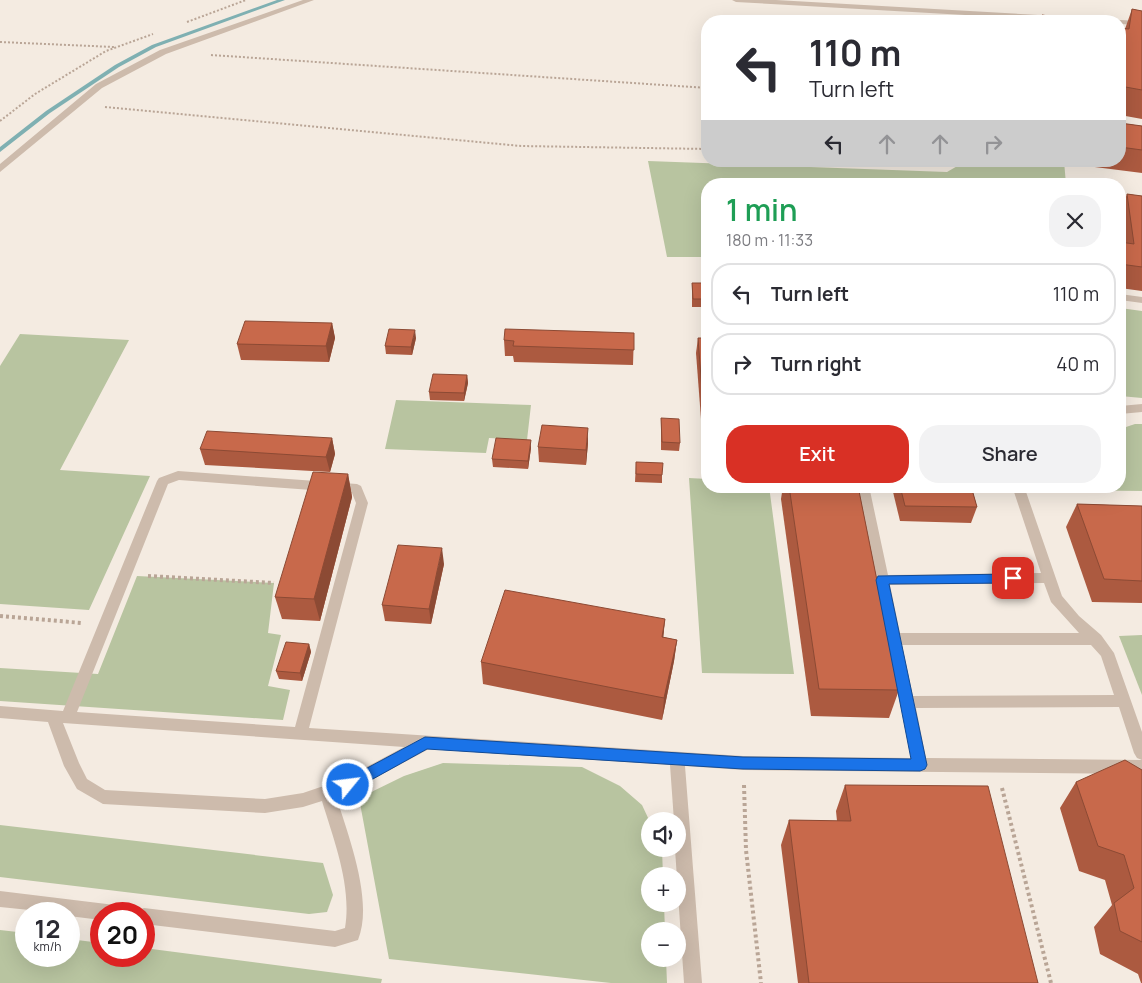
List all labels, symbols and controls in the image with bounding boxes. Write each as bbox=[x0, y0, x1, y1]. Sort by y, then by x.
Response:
text: 110 m bbox=[809, 29, 901, 77]
icon: left bbox=[726, 35, 791, 100]
text: Turn left bbox=[809, 74, 894, 104]
icon: left bbox=[820, 130, 848, 158]
icon: ahead bbox=[873, 130, 901, 158]
icon: ahead bbox=[926, 130, 954, 158]
icon: right bbox=[979, 130, 1007, 158]
text: 1 min bbox=[726, 189, 798, 230]
button: close bbox=[1049, 195, 1101, 247]
text: 180 m · 11:33 bbox=[726, 229, 813, 251]
icon: left bbox=[728, 280, 756, 308]
text: Turn left bbox=[771, 281, 849, 307]
text: 110 m bbox=[1053, 281, 1099, 307]
icon: right bbox=[728, 350, 756, 378]
text: Turn right bbox=[771, 351, 861, 377]
text: 40 m bbox=[1056, 351, 1099, 377]
button: Exit bbox=[726, 425, 909, 483]
button: Share bbox=[919, 425, 1101, 483]
pin bbox=[992, 557, 1034, 599]
icon: arrive bbox=[999, 564, 1027, 592]
position arrow bbox=[321, 758, 373, 810]
map controls bbox=[641, 812, 686, 967]
button: sound bbox=[641, 812, 686, 857]
button: + bbox=[641, 867, 686, 912]
speed limit sign: 20 bbox=[90, 902, 155, 967]
text: 12 bbox=[35, 911, 60, 946]
button: − bbox=[641, 922, 686, 967]
text: km/h bbox=[34, 938, 61, 955]

